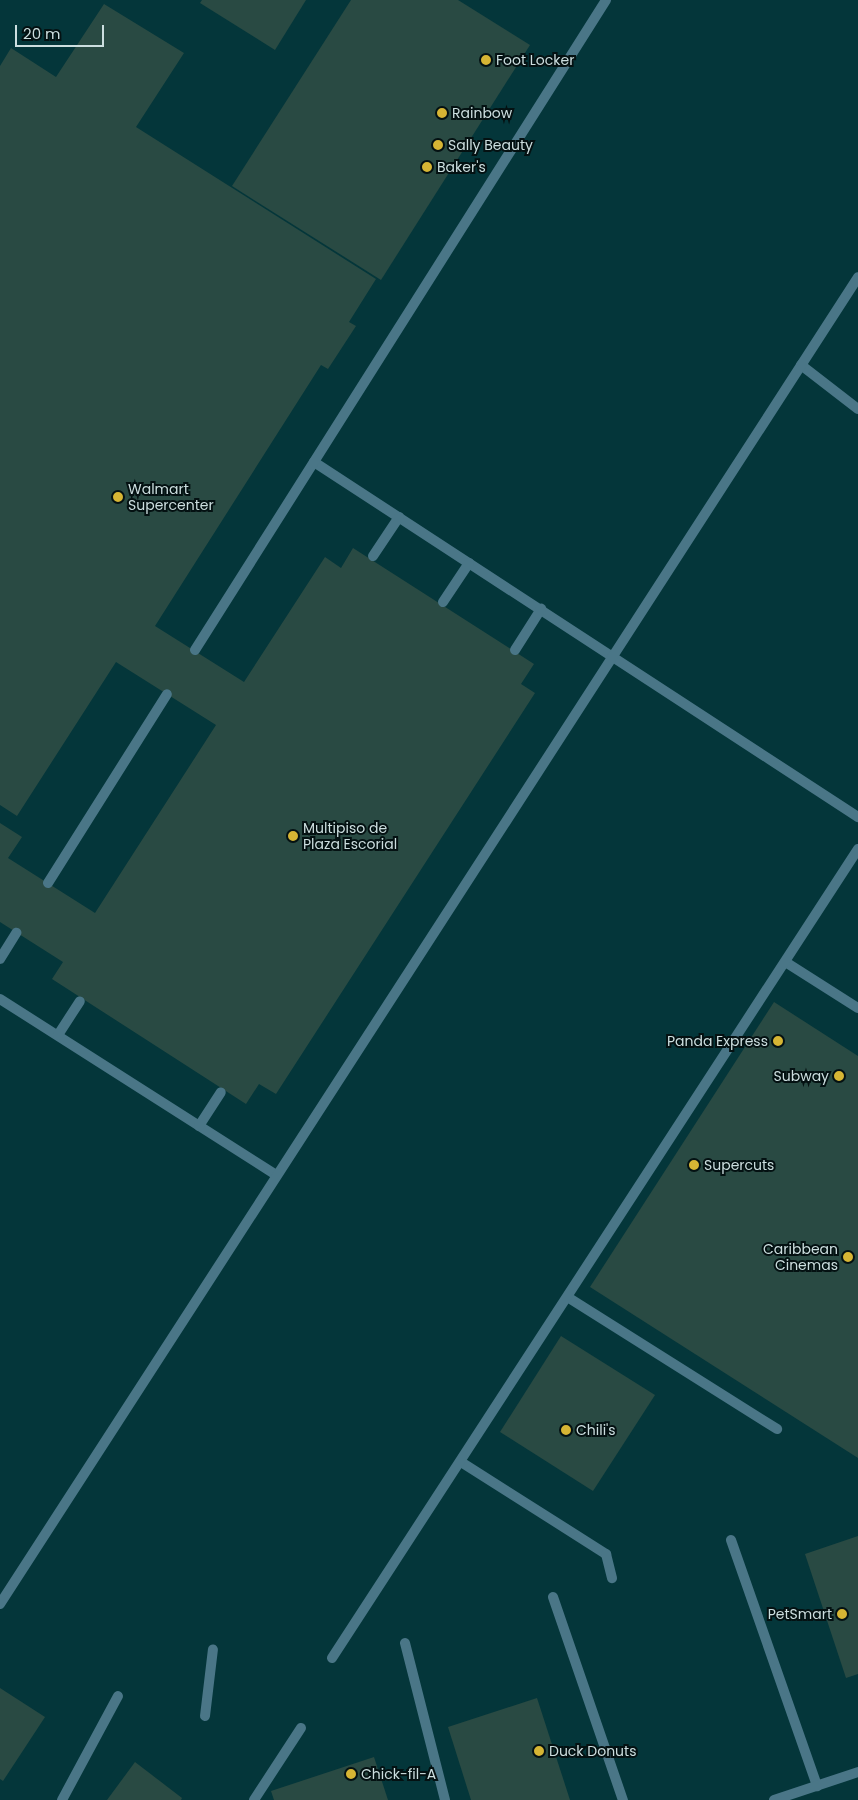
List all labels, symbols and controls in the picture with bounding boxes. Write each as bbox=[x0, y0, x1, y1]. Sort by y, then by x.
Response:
scale bar bbox=[18, 15, 106, 47]
text: 20 m bbox=[23, 23, 61, 44]
place label: Foot Locker bbox=[496, 52, 574, 68]
marker: Foot Locker bbox=[480, 54, 492, 66]
place label: Rainbow bbox=[452, 105, 512, 121]
marker: Rainbow bbox=[436, 107, 448, 119]
place label: Sally Beauty bbox=[448, 137, 533, 153]
marker: Sally Beauty bbox=[432, 139, 444, 151]
place label: Baker's bbox=[437, 159, 486, 175]
marker: Baker's bbox=[421, 161, 433, 173]
place label: Walmart Supercenter bbox=[128, 481, 214, 514]
marker: Walmart Supercenter bbox=[112, 491, 124, 503]
place label: Multipiso de Plaza Escorial bbox=[303, 820, 397, 852]
marker: Multipiso de Plaza Escorial bbox=[287, 830, 299, 842]
place label: Panda Express bbox=[667, 1033, 768, 1049]
marker: Panda Express bbox=[772, 1035, 784, 1047]
place label: Subway bbox=[774, 1068, 829, 1084]
marker: Subway bbox=[833, 1070, 845, 1082]
place label: Supercuts bbox=[704, 1157, 774, 1173]
marker: Supercuts bbox=[688, 1159, 700, 1171]
place label: Caribbean Cinemas bbox=[763, 1241, 838, 1274]
marker: Caribbean Cinemas bbox=[842, 1251, 854, 1263]
place label: Chili's bbox=[576, 1422, 616, 1438]
marker: Chili's bbox=[560, 1424, 572, 1436]
place label: PetSmart bbox=[768, 1606, 832, 1622]
marker: PetSmart bbox=[836, 1608, 848, 1620]
place label: Duck Donuts bbox=[549, 1743, 636, 1759]
marker: Duck Donuts bbox=[533, 1745, 545, 1757]
place label: Chick-fil-A bbox=[361, 1766, 436, 1782]
marker: Chick-fil-A bbox=[345, 1768, 357, 1780]

